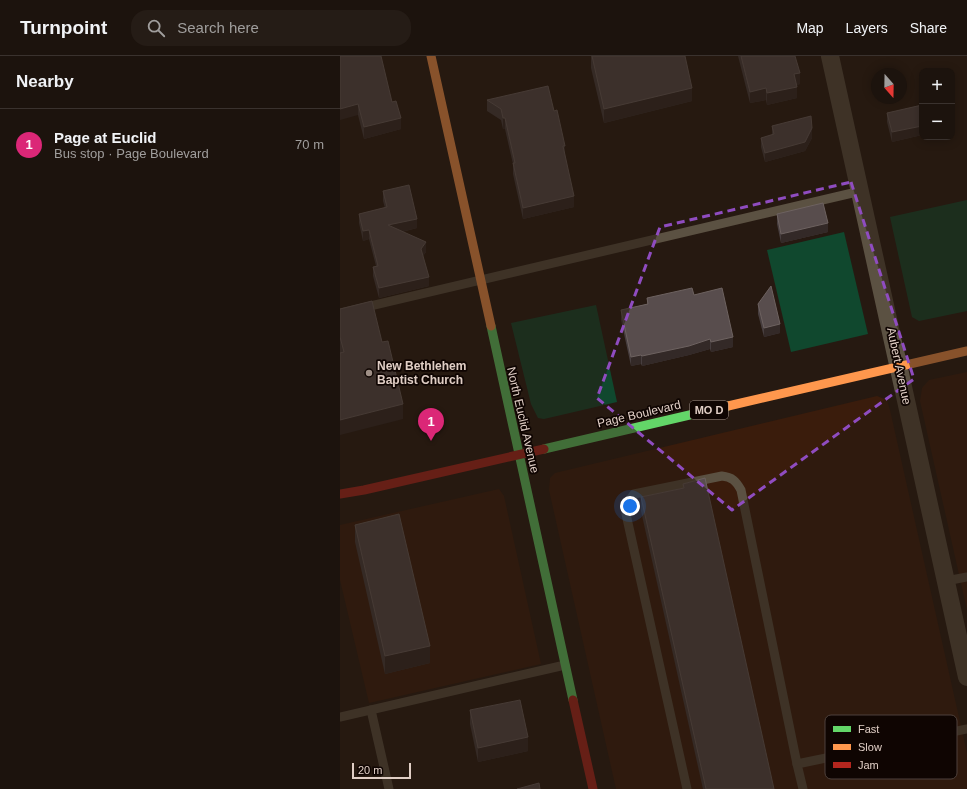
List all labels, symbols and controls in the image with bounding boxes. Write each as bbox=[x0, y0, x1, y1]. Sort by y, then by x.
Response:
search box bbox=[131, 10, 411, 46]
text: Turnpoint bbox=[20, 17, 107, 38]
icon: search bbox=[145, 17, 167, 39]
text: Search here bbox=[177, 19, 259, 36]
text: Map bbox=[796, 20, 824, 36]
text: Layers bbox=[846, 20, 888, 36]
text: Share bbox=[910, 20, 947, 36]
north arrow bbox=[871, 68, 907, 104]
map controls bbox=[919, 68, 955, 140]
button: + bbox=[919, 68, 955, 104]
text: Nearby bbox=[16, 72, 74, 91]
button: − bbox=[919, 104, 955, 140]
text: Page at Euclid bbox=[54, 129, 157, 146]
text: 1 bbox=[25, 137, 33, 152]
text: 70 m bbox=[295, 137, 324, 152]
text: Bus stop · Page Boulevard bbox=[54, 146, 209, 161]
street label: Aubert Avenue bbox=[884, 326, 914, 406]
place label: New Bethlehem Baptist Church bbox=[377, 359, 466, 387]
street label: North Euclid Avenue bbox=[504, 366, 542, 475]
marker: New Bethlehem Baptist Church bbox=[364, 368, 374, 378]
street label: Page Boulevard bbox=[596, 398, 682, 430]
road number: MO D bbox=[690, 401, 728, 419]
pin: 1 bbox=[418, 408, 444, 441]
your location bbox=[620, 496, 640, 516]
legend bbox=[825, 715, 957, 779]
text: Fast bbox=[858, 723, 879, 735]
text: Slow bbox=[858, 741, 882, 753]
text: Jam bbox=[858, 759, 879, 771]
scale bar bbox=[352, 761, 411, 780]
text: 20 m bbox=[358, 764, 382, 776]

